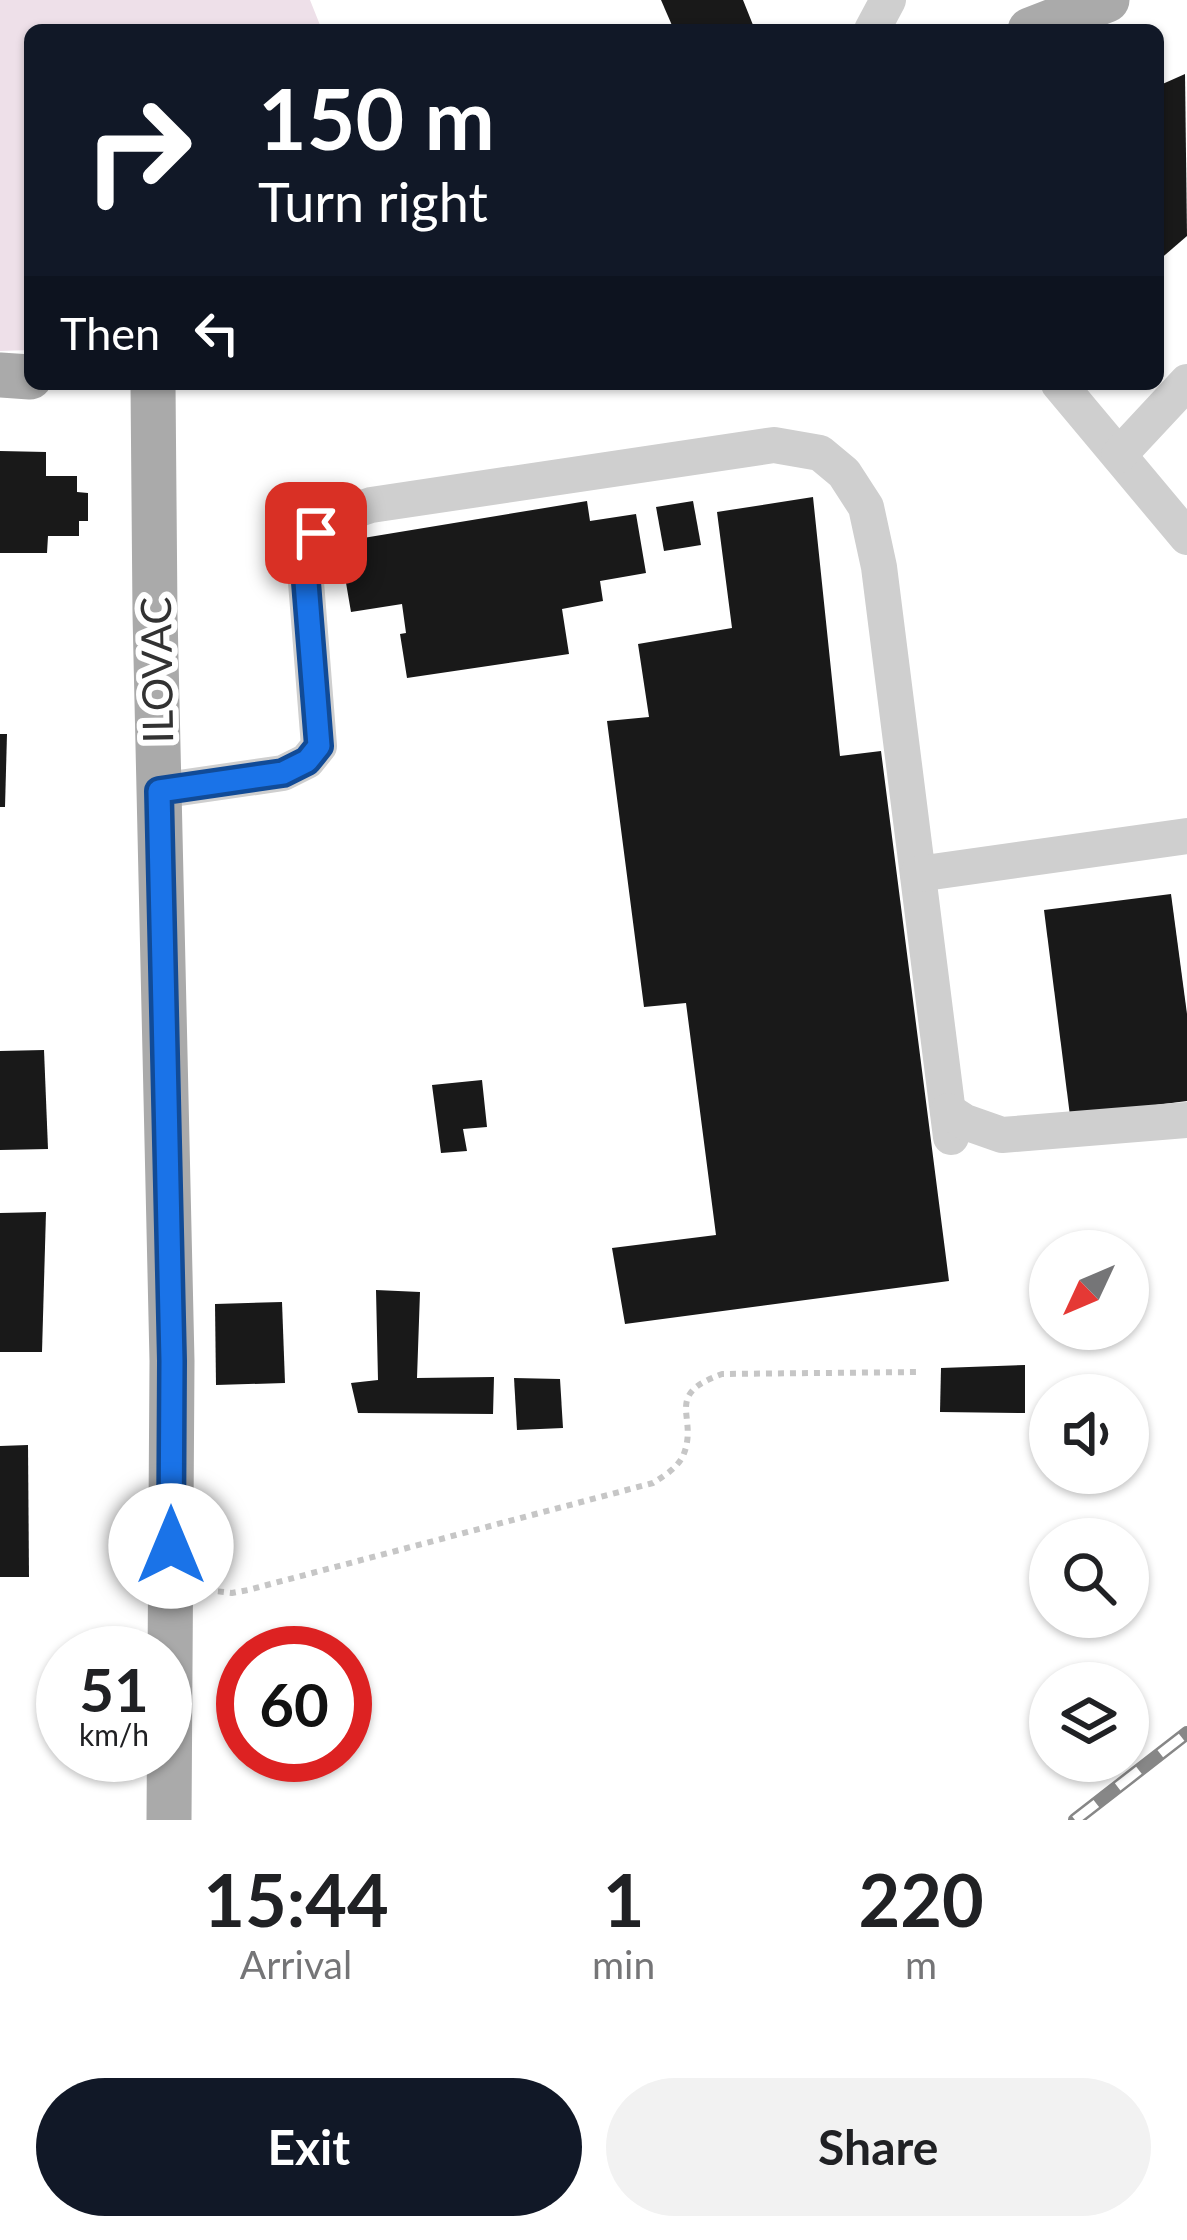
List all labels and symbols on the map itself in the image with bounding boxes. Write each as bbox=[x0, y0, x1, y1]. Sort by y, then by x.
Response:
pin bbox=[265, 482, 367, 584]
street label: ILOVAC bbox=[130, 596, 182, 744]
north arrow bbox=[1029, 1230, 1149, 1350]
position arrow bbox=[108, 1483, 234, 1609]
speed limit sign: 60 bbox=[216, 1626, 372, 1782]

